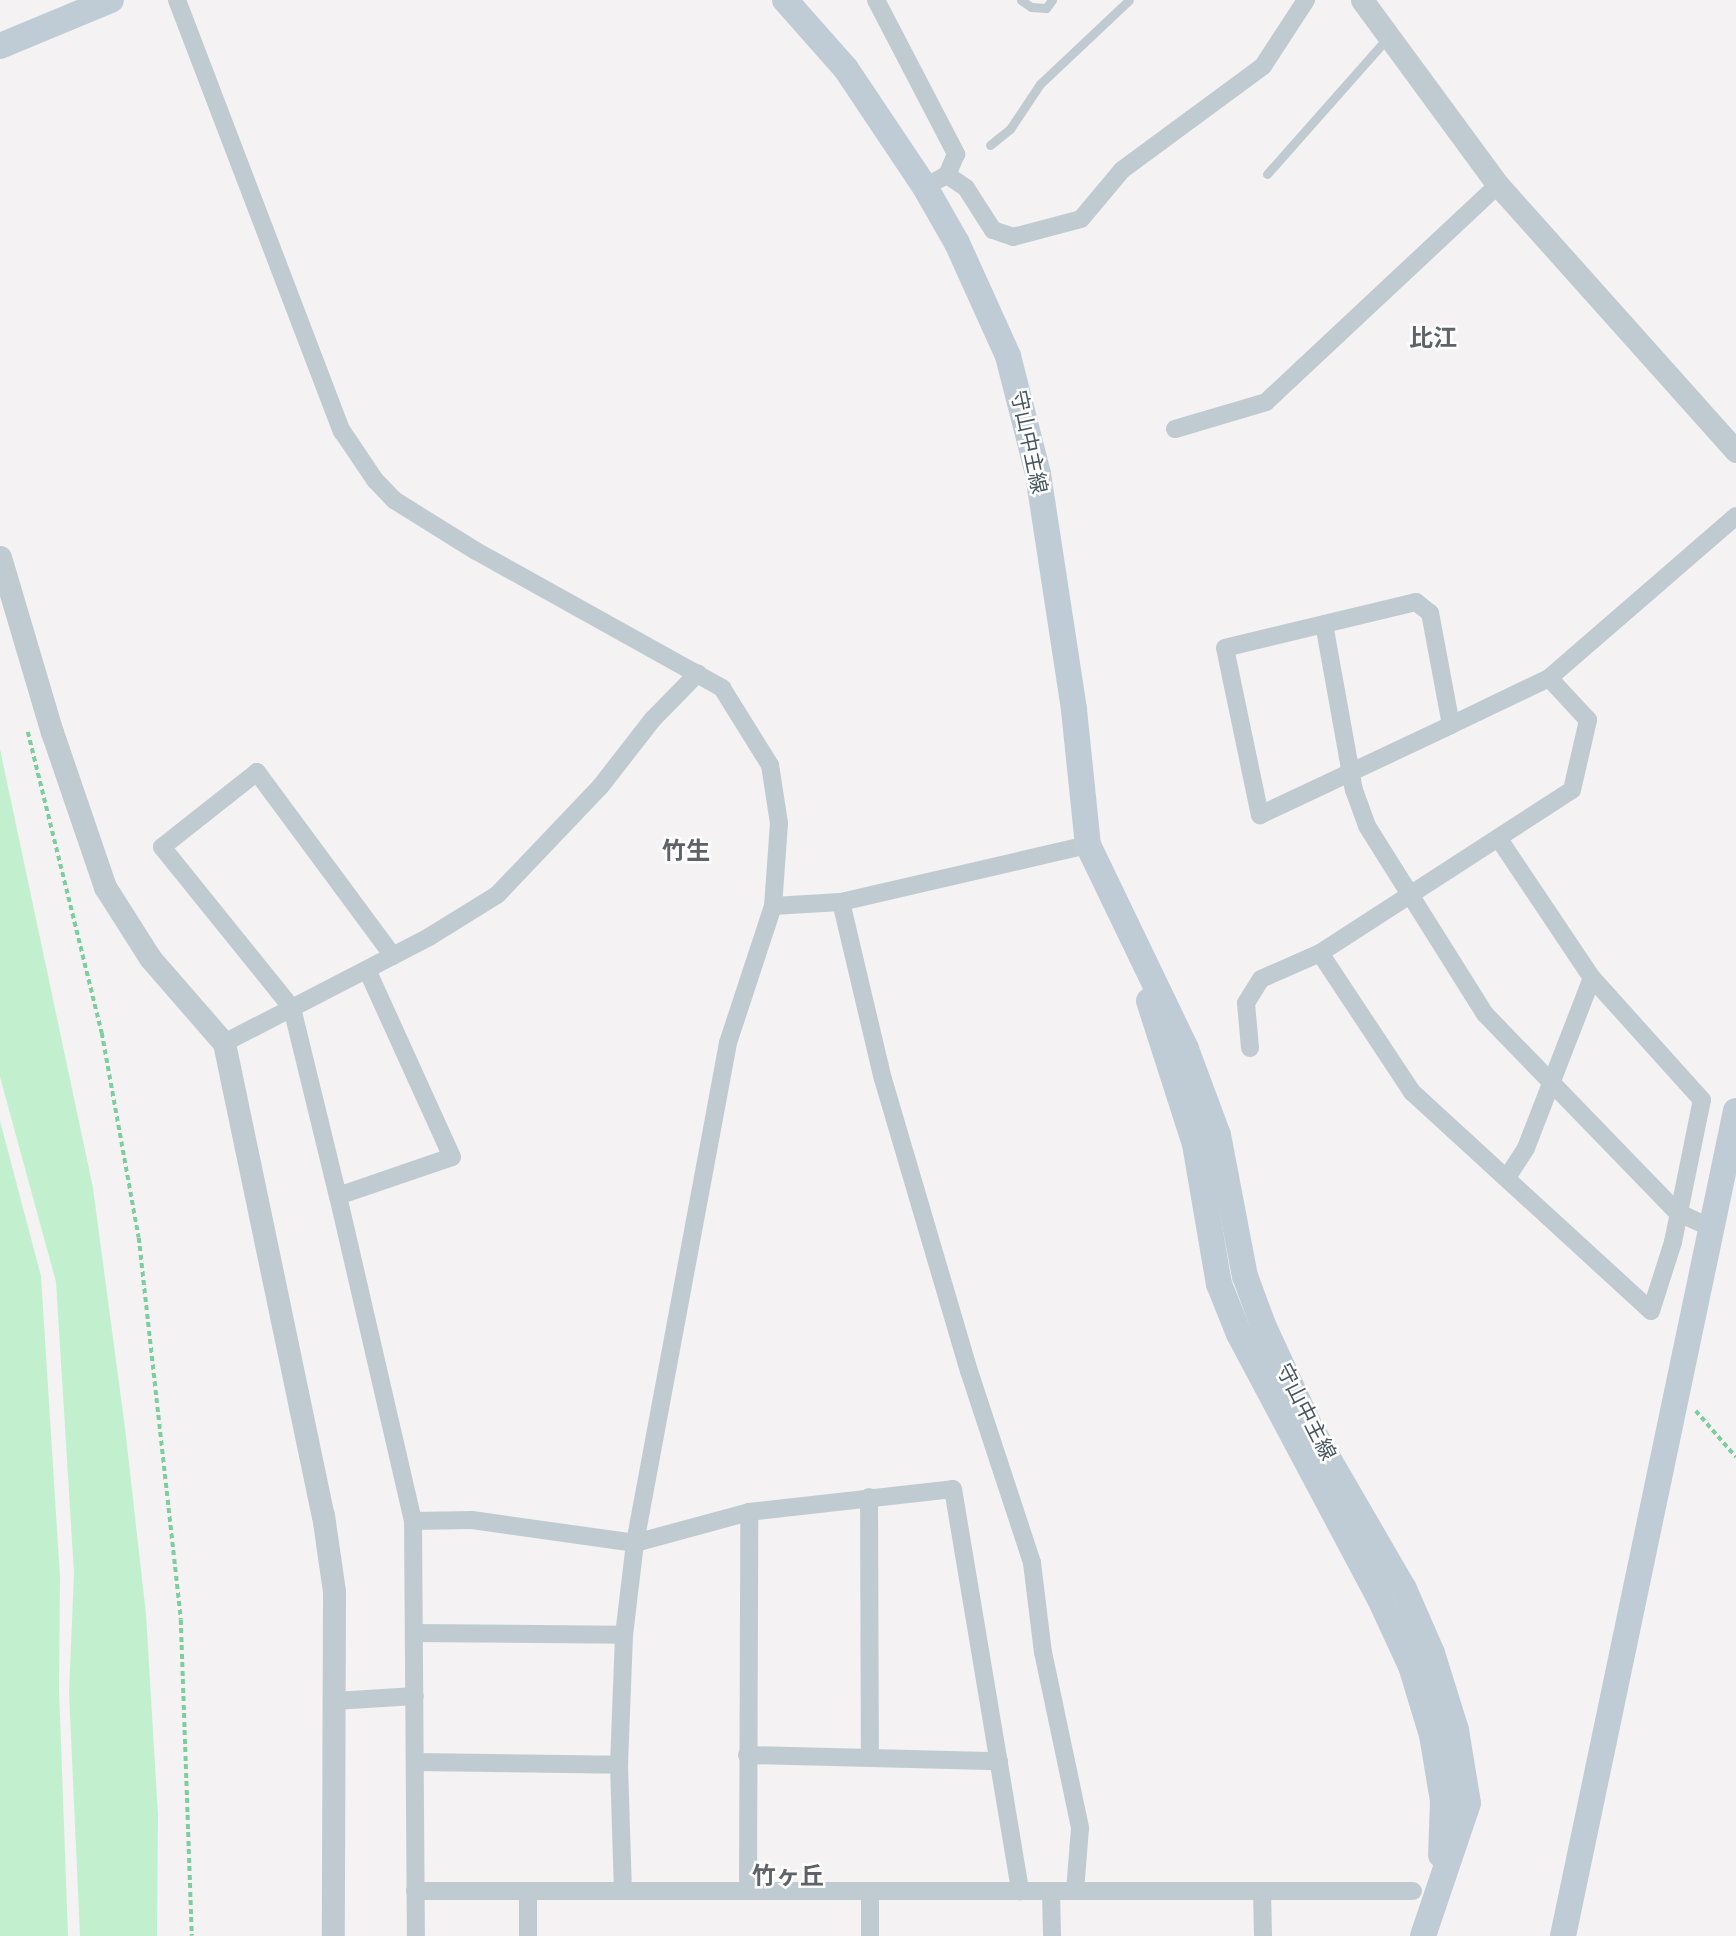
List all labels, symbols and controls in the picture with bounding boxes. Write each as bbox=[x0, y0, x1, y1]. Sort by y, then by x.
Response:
district label: 比江 bbox=[1409, 325, 1457, 353]
street label: 守山中主線 bbox=[1006, 388, 1052, 496]
district label: 竹生 bbox=[662, 838, 710, 866]
street label: 守山中主線 bbox=[1271, 1360, 1341, 1464]
district label: 竹ヶ丘 bbox=[752, 1863, 824, 1891]

